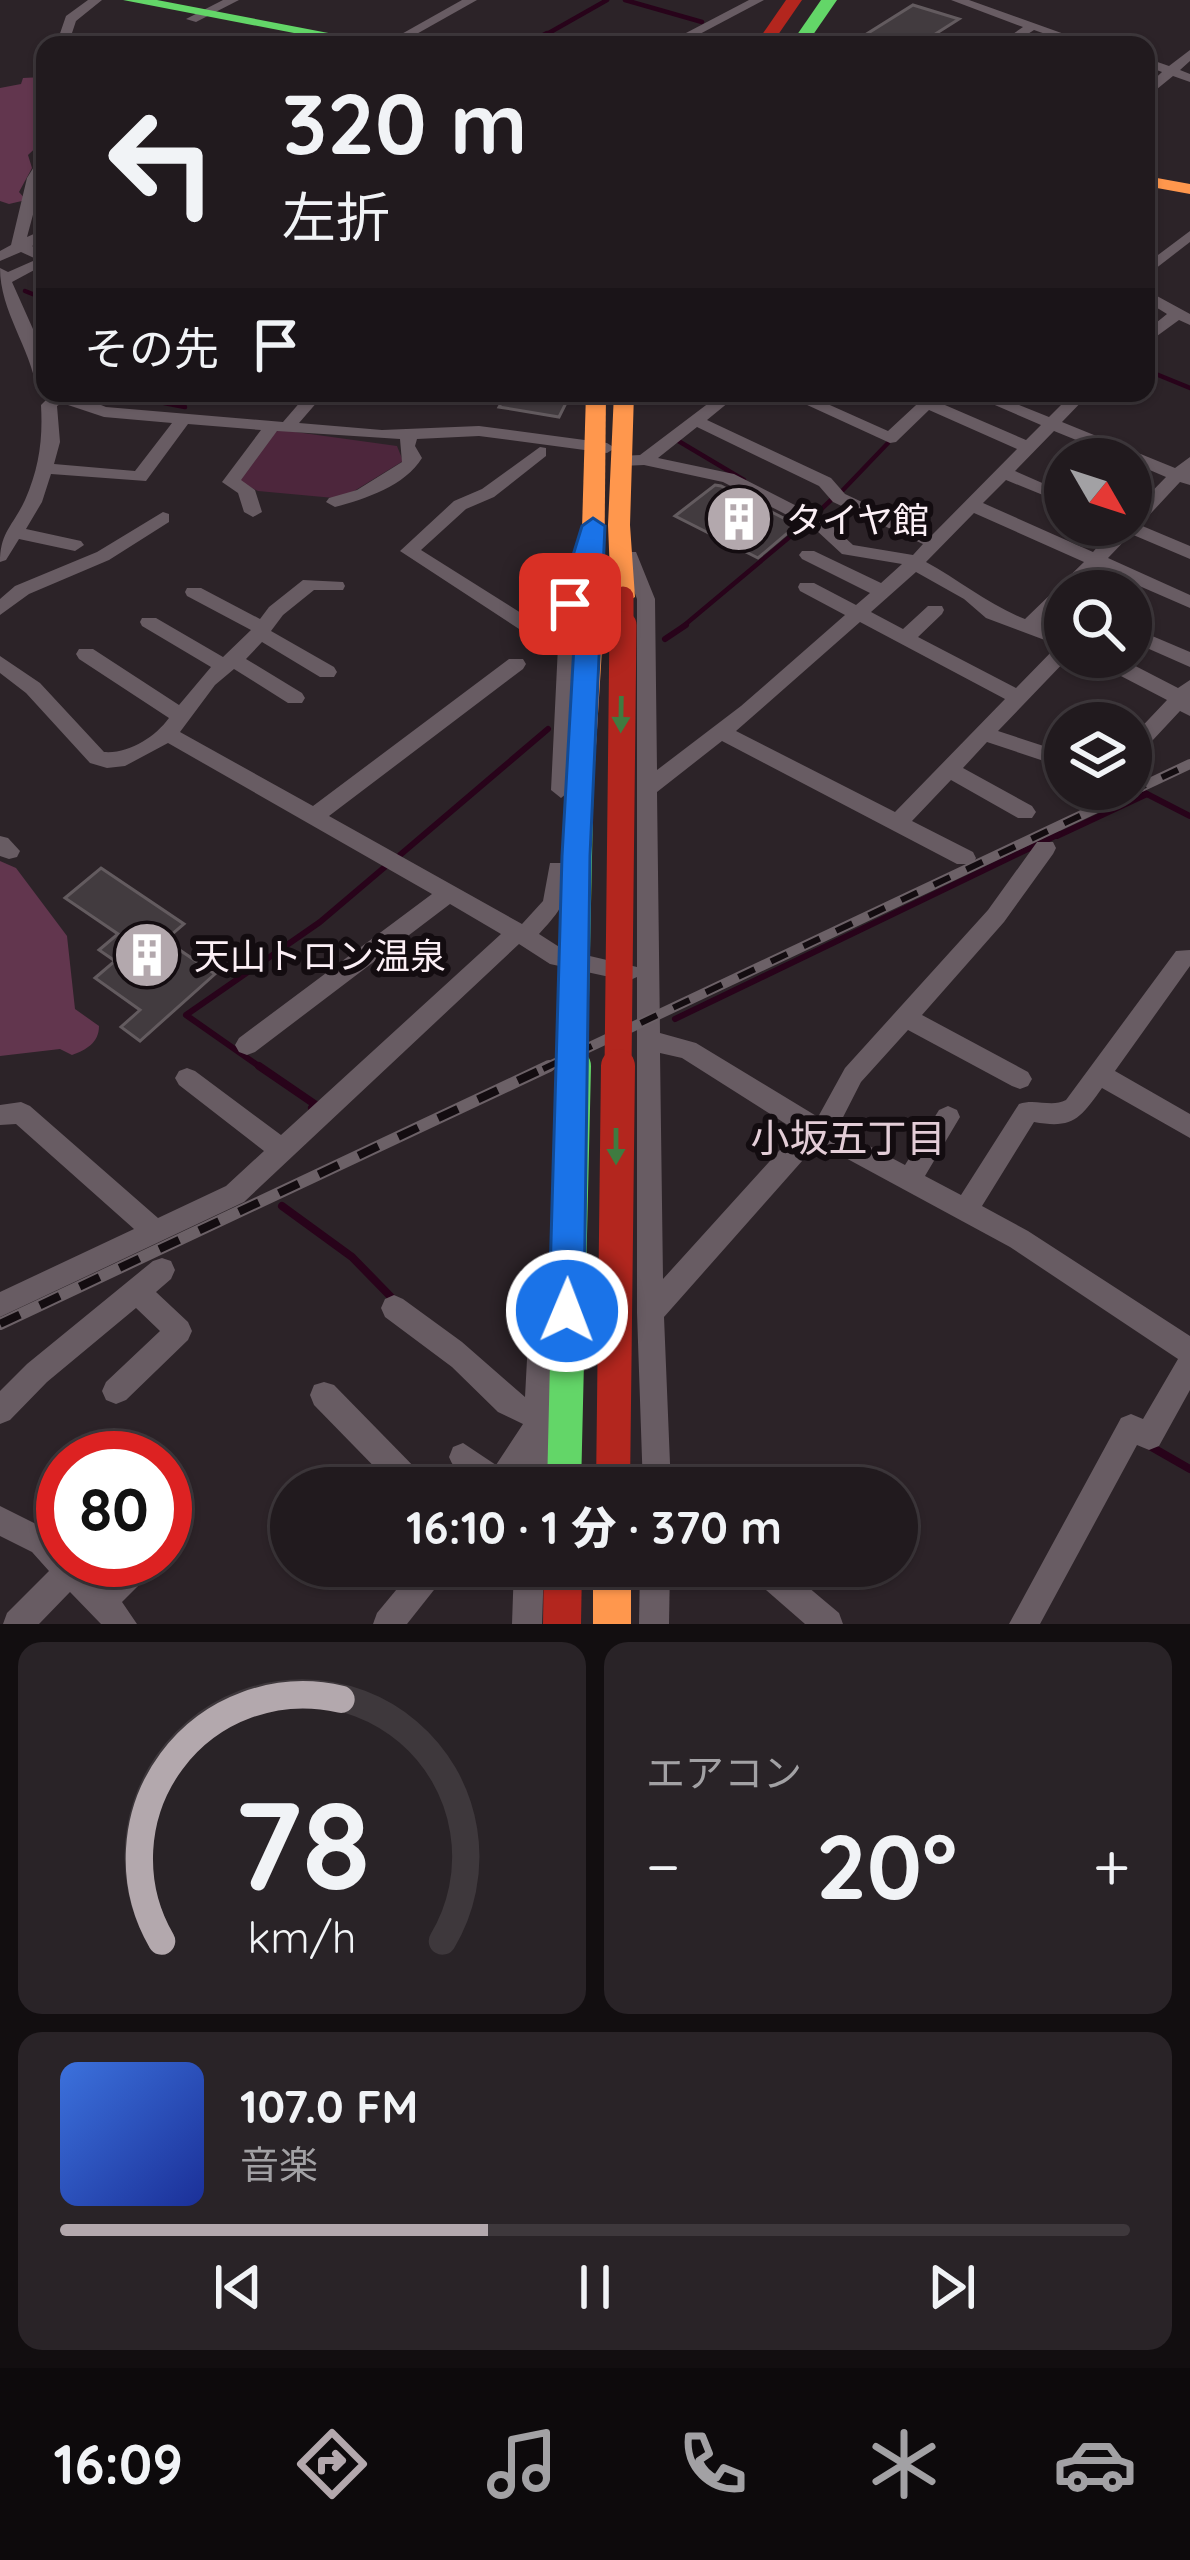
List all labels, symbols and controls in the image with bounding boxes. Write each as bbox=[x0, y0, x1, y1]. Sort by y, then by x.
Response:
text: 320 m bbox=[282, 70, 527, 175]
icon: left bbox=[84, 84, 240, 240]
text: 左折 bbox=[282, 183, 390, 251]
icon: arrive bbox=[243, 312, 309, 378]
text: その先 bbox=[84, 320, 219, 376]
north arrow bbox=[1044, 438, 1152, 546]
map controls bbox=[1044, 438, 1152, 810]
building icon: タイヤ館 bbox=[704, 484, 774, 554]
place label: タイヤ館 bbox=[786, 497, 929, 542]
pin bbox=[519, 553, 621, 655]
button: search bbox=[1044, 570, 1152, 678]
icon: arrive bbox=[537, 571, 603, 637]
one-way arrow bbox=[611, 696, 631, 734]
button: layers bbox=[1044, 702, 1152, 810]
building icon: 天山トロン温泉 bbox=[112, 920, 182, 990]
place label: 天山トロン温泉 bbox=[194, 933, 446, 978]
district label: 小坂五丁目 bbox=[750, 1113, 946, 1162]
one-way arrow bbox=[606, 1128, 625, 1166]
position arrow bbox=[504, 1248, 630, 1374]
speed limit sign: 80 bbox=[36, 1431, 192, 1587]
text: 16:10 · 1 分 · 370 m bbox=[406, 1499, 782, 1555]
text: エアコン bbox=[646, 1748, 802, 1797]
text: 78 bbox=[234, 1765, 370, 1921]
text: 20° bbox=[816, 1809, 957, 1922]
text: − bbox=[646, 1824, 680, 1907]
text: + bbox=[1093, 1824, 1130, 1907]
text: km/h bbox=[248, 1910, 356, 1964]
text: 107.0 FM bbox=[240, 2078, 418, 2134]
text: 音楽 bbox=[240, 2140, 318, 2189]
icon: previous bbox=[205, 2254, 271, 2320]
icon: pause bbox=[562, 2254, 628, 2320]
icon: next bbox=[919, 2254, 985, 2320]
icon: directions bbox=[290, 2422, 374, 2506]
icon: music bbox=[480, 2422, 564, 2506]
icon: phone bbox=[671, 2422, 755, 2506]
icon: climate bbox=[862, 2422, 946, 2506]
icon: car bbox=[1053, 2422, 1137, 2506]
text: 16:09 bbox=[53, 2430, 183, 2498]

